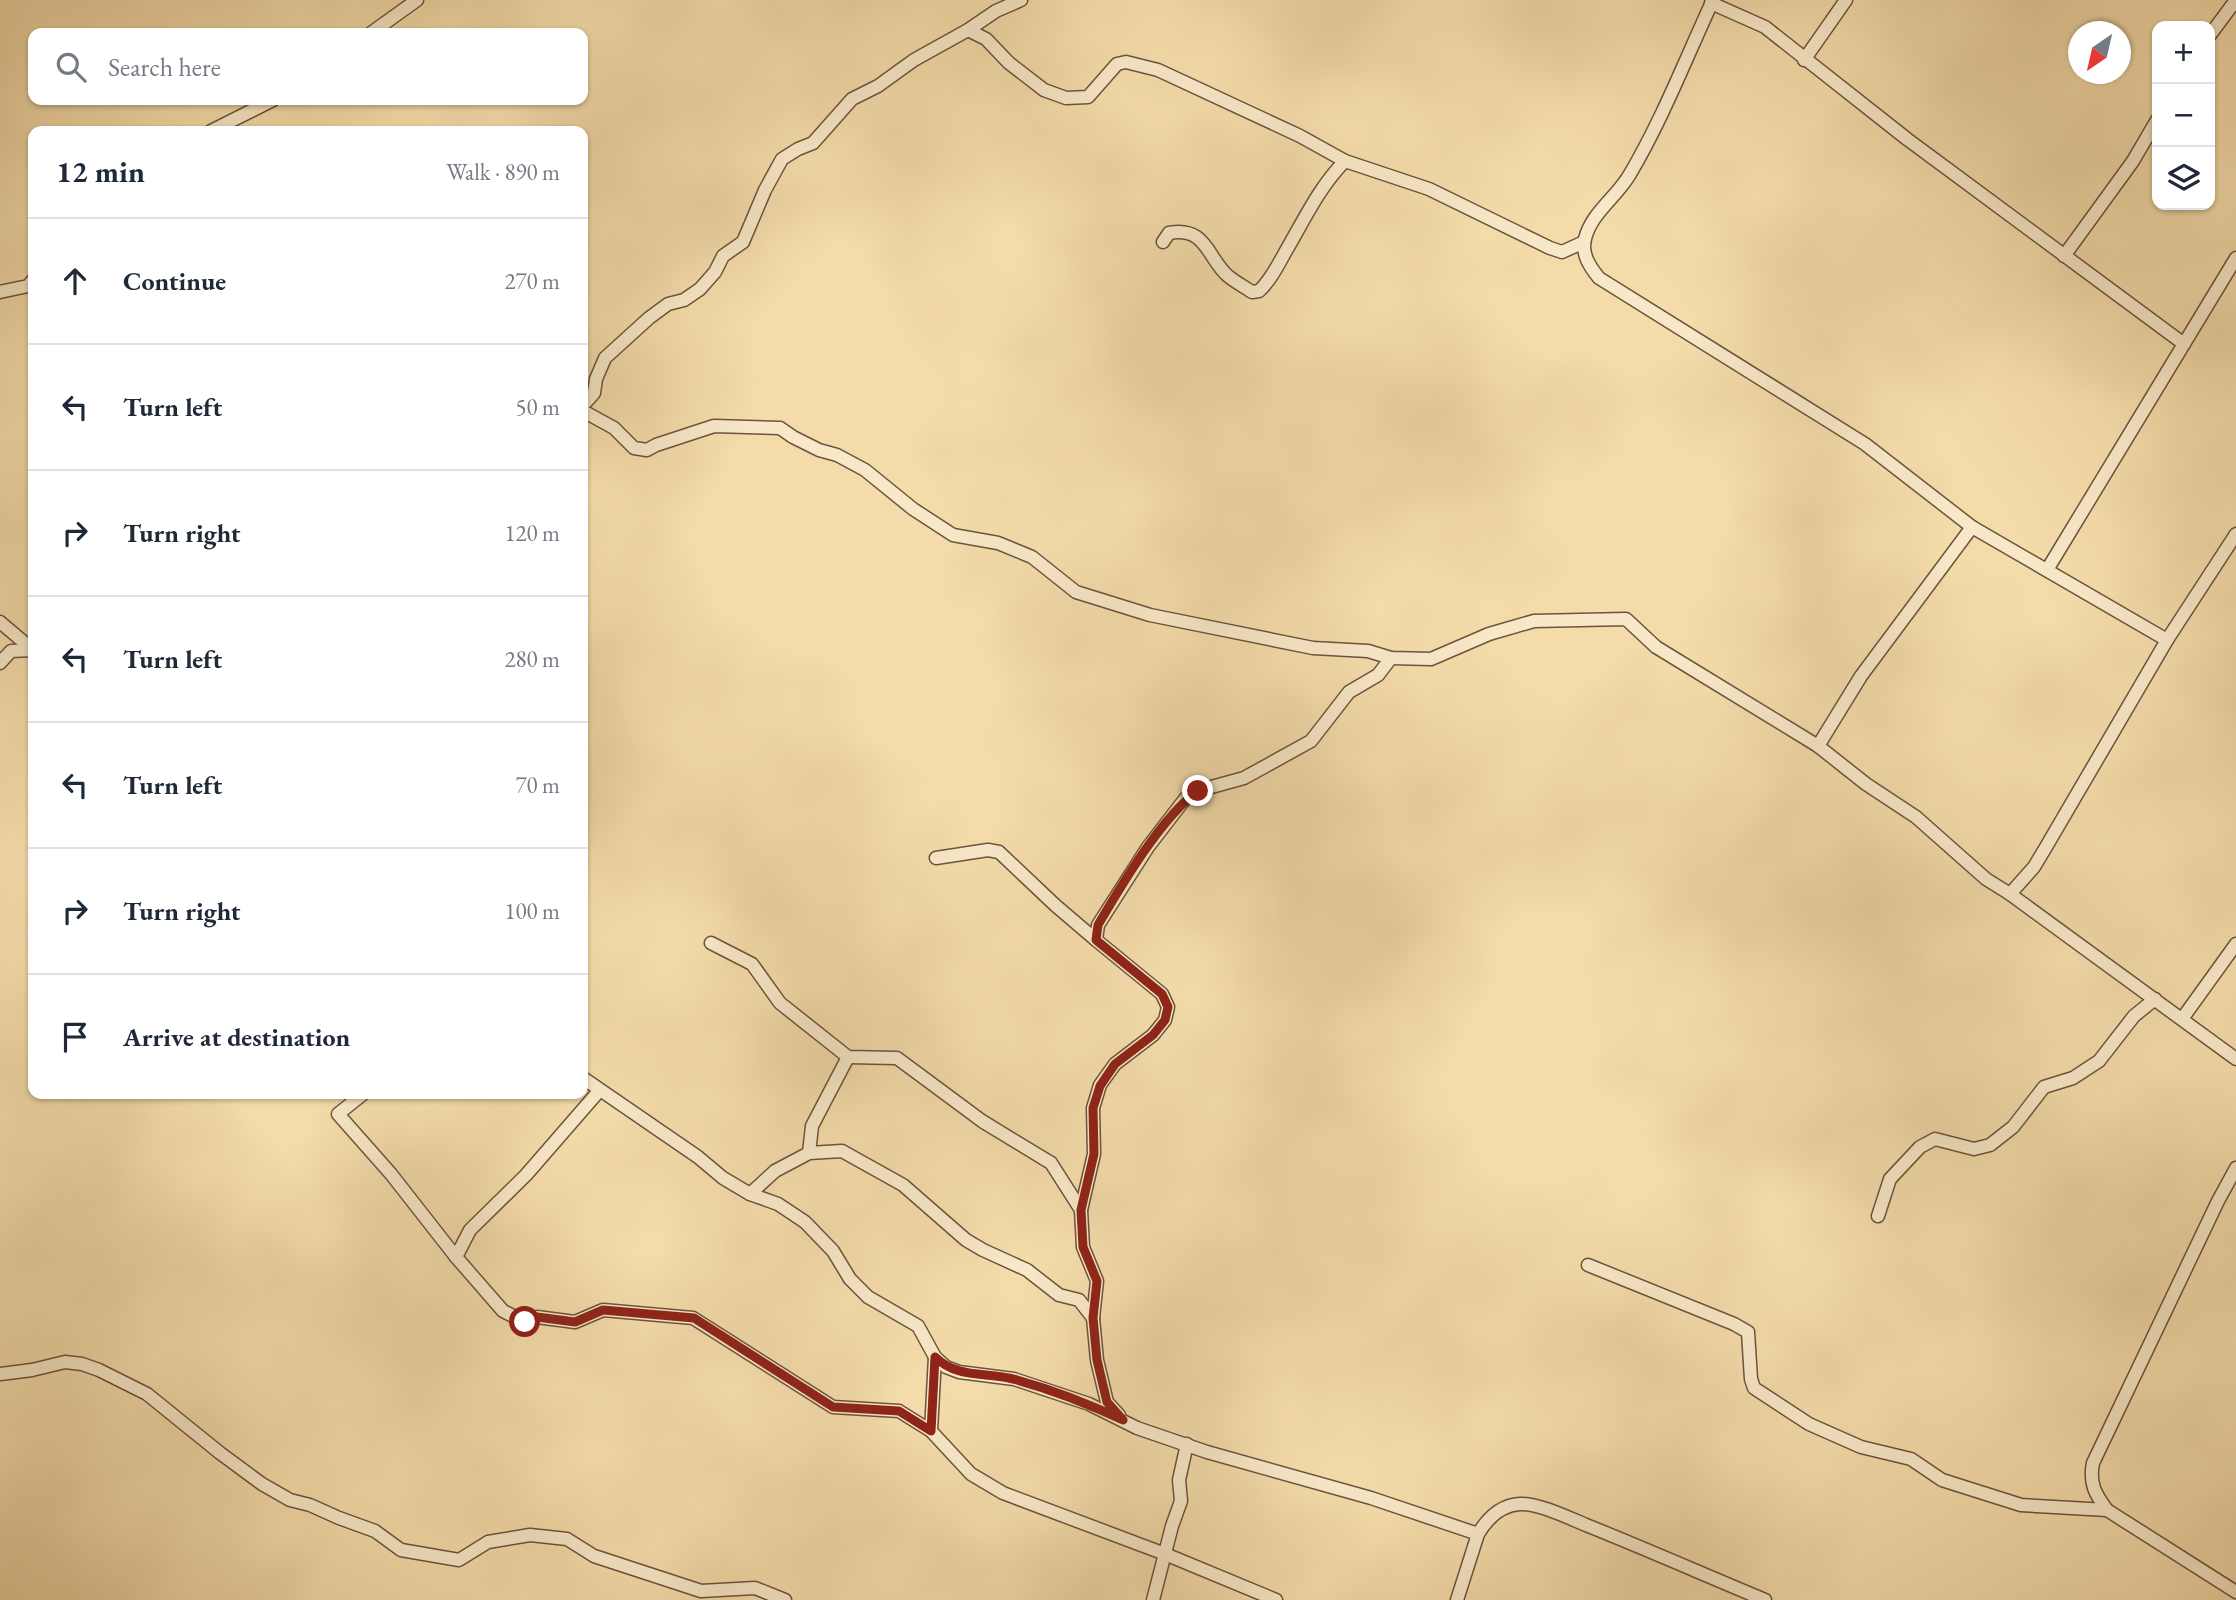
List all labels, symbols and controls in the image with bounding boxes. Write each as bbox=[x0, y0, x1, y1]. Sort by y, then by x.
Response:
north arrow bbox=[2068, 21, 2131, 84]
map controls bbox=[2152, 21, 2215, 210]
button: + bbox=[2152, 21, 2215, 84]
search box bbox=[28, 28, 588, 105]
icon: search bbox=[52, 48, 90, 86]
text: Search here bbox=[108, 50, 221, 84]
button: − bbox=[2152, 84, 2215, 147]
button: layers bbox=[2152, 147, 2215, 210]
text: 12 min bbox=[56, 152, 145, 191]
text: Walk · 890 m bbox=[446, 157, 560, 187]
icon: ahead bbox=[56, 262, 94, 300]
text: Continue bbox=[123, 264, 226, 298]
text: 270 m bbox=[504, 266, 560, 296]
icon: left bbox=[56, 388, 94, 426]
text: Turn left bbox=[123, 390, 222, 424]
text: 50 m bbox=[515, 392, 560, 422]
icon: right bbox=[56, 514, 94, 552]
text: Turn right bbox=[123, 516, 241, 550]
text: 120 m bbox=[504, 518, 560, 548]
icon: left bbox=[56, 640, 94, 678]
text: Turn left bbox=[123, 642, 222, 676]
text: 280 m bbox=[504, 644, 560, 674]
icon: left bbox=[56, 766, 94, 804]
text: Turn left bbox=[123, 768, 222, 802]
text: 70 m bbox=[515, 770, 560, 800]
route end bbox=[1182, 775, 1213, 806]
icon: right bbox=[56, 892, 94, 930]
text: Turn right bbox=[123, 894, 241, 928]
text: 100 m bbox=[504, 896, 560, 926]
icon: arrive bbox=[56, 1018, 94, 1056]
text: Arrive at destination bbox=[123, 1020, 350, 1054]
route start bbox=[509, 1306, 540, 1337]

